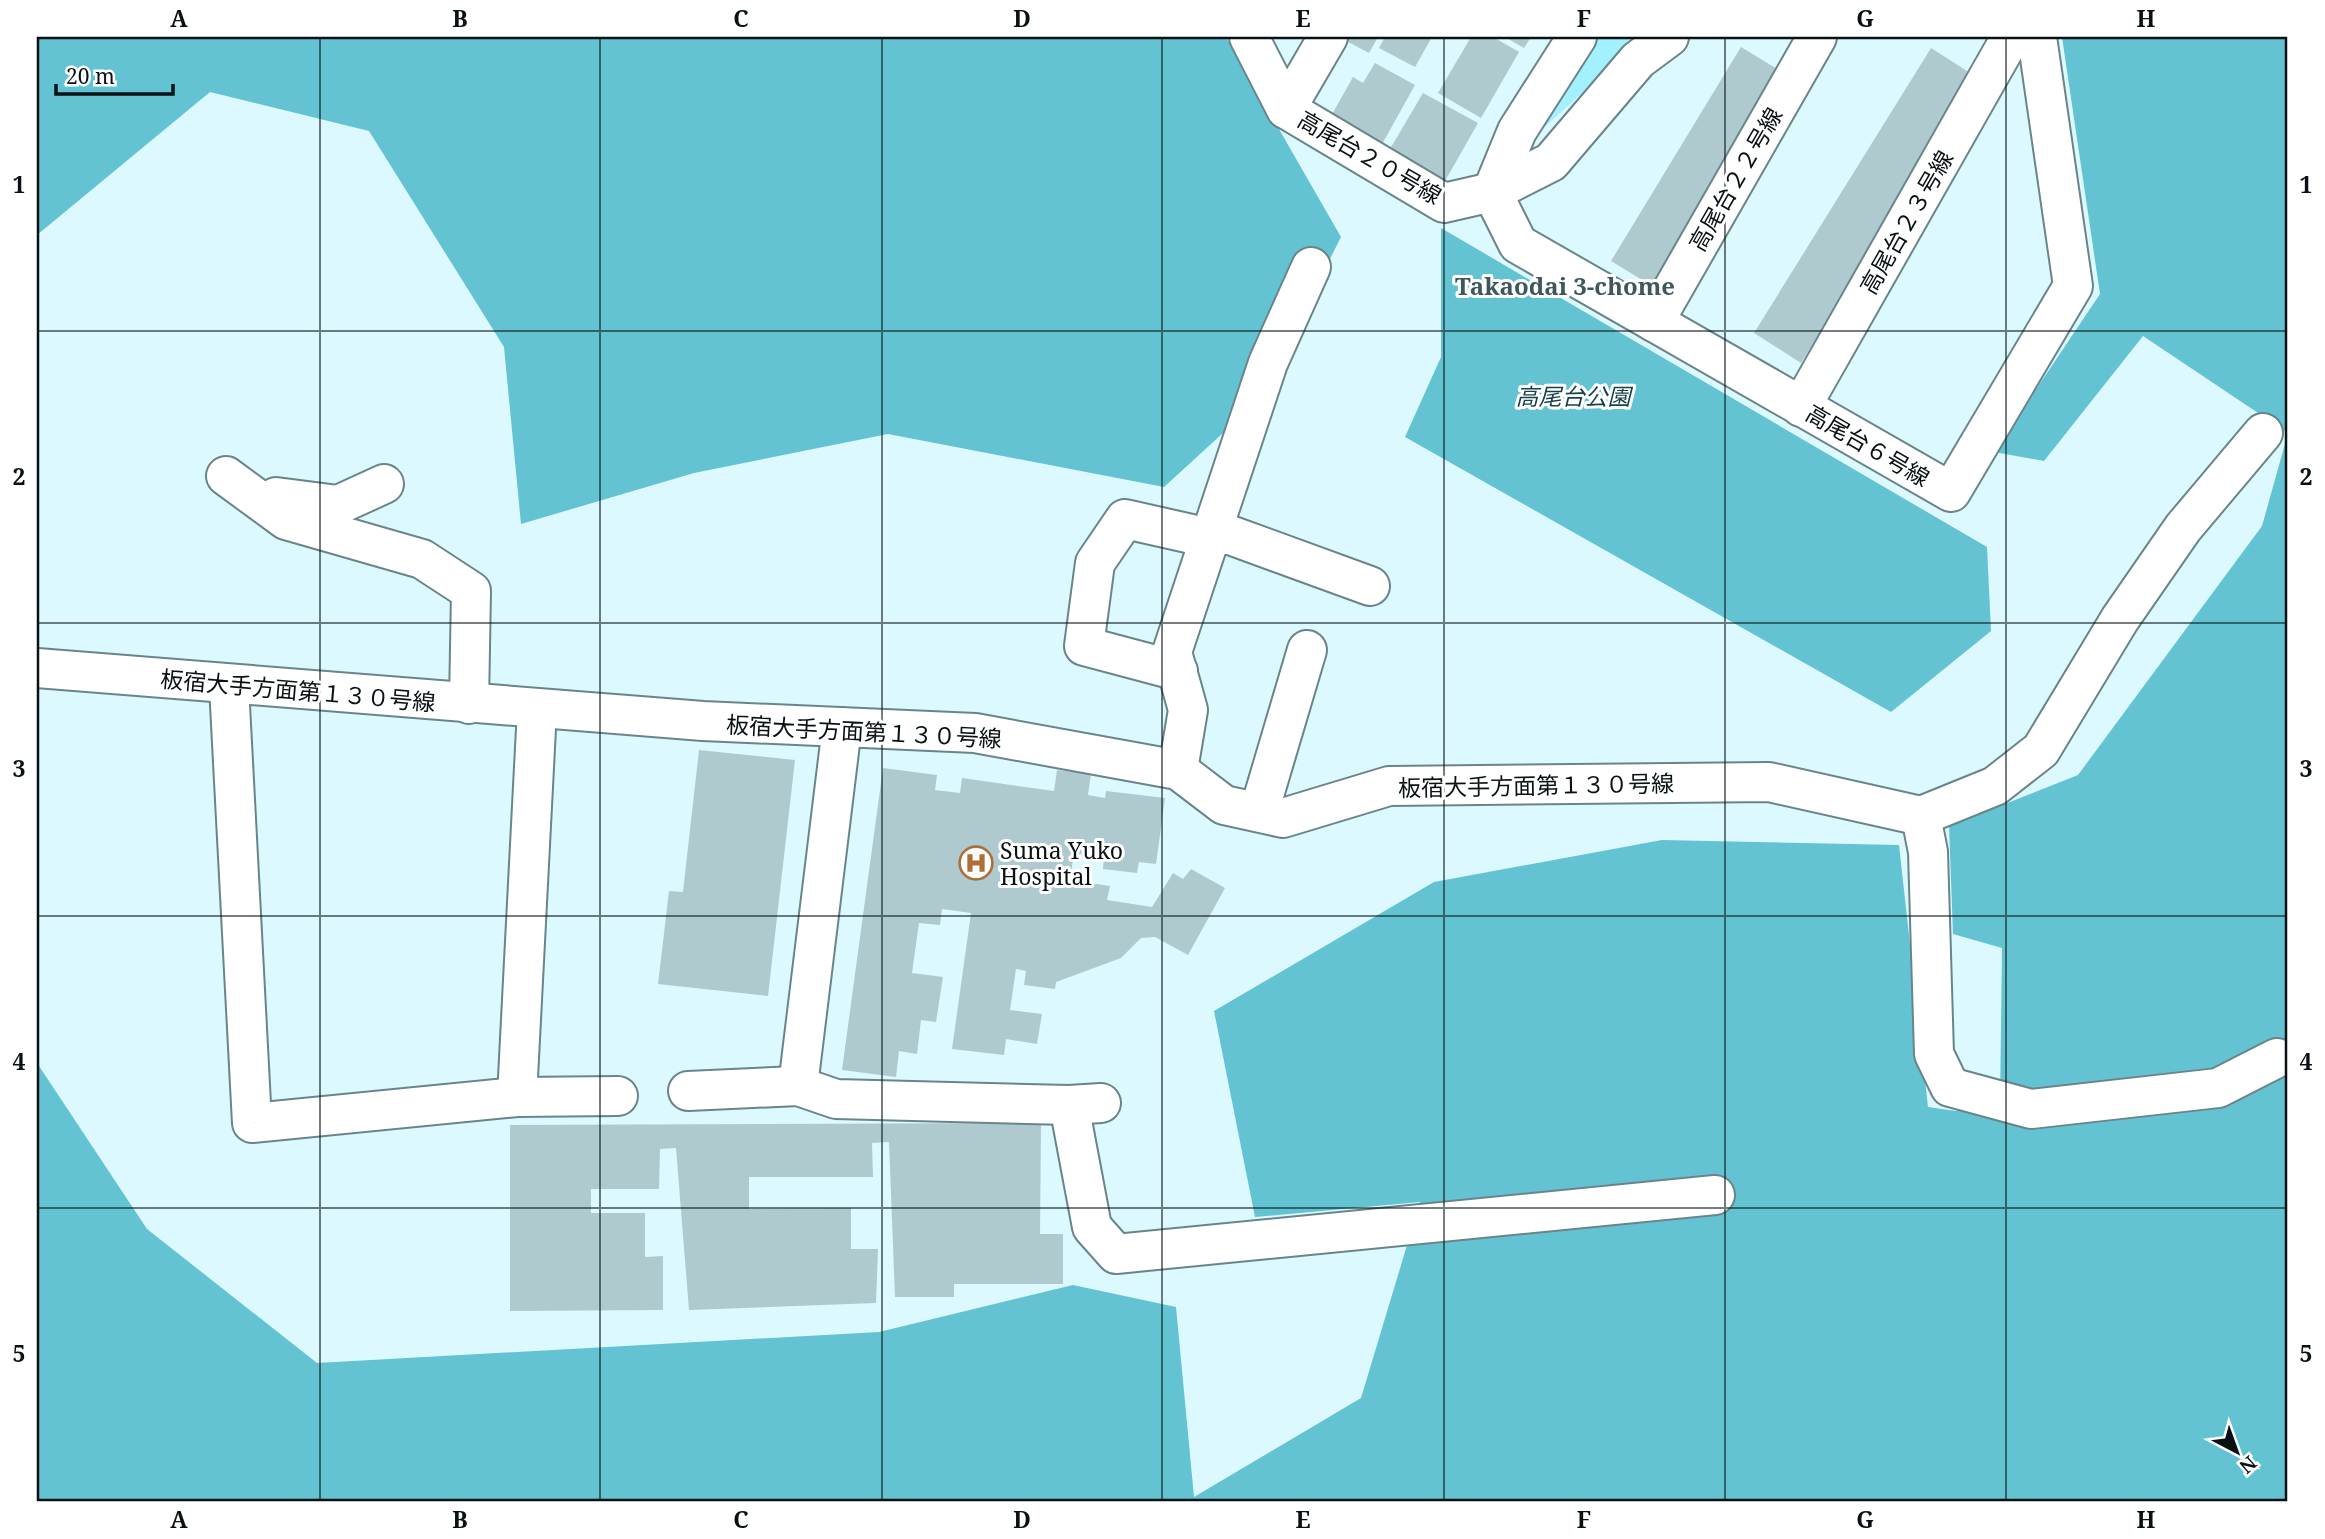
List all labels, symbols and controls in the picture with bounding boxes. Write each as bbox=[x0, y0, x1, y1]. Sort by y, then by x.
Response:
text: A bbox=[170, 2, 188, 34]
text: B bbox=[452, 2, 468, 34]
text: C bbox=[733, 2, 749, 34]
text: D bbox=[1013, 2, 1031, 34]
text: E bbox=[1295, 2, 1311, 34]
text: F bbox=[1577, 2, 1591, 34]
text: G bbox=[1856, 2, 1874, 34]
text: H bbox=[2137, 2, 2156, 34]
scale bar bbox=[56, 52, 173, 96]
text: 20 m bbox=[66, 62, 115, 90]
street label: 高尾台２２号線 bbox=[1681, 101, 1789, 257]
street label: 高尾台２０号線 bbox=[1292, 103, 1448, 211]
street label: 高尾台２３号線 bbox=[1852, 144, 1960, 300]
text: 1 bbox=[13, 168, 26, 200]
text: 1 bbox=[2300, 168, 2313, 200]
district label: Takaodai 3-chome bbox=[1455, 269, 1675, 302]
park label: 高尾台公園 bbox=[1516, 380, 1634, 412]
street label: 高尾台６号線 bbox=[1800, 397, 1936, 493]
text: 2 bbox=[13, 460, 26, 492]
text: 2 bbox=[2300, 460, 2313, 492]
street label: 板宿大手方面第１３０号線 bbox=[159, 662, 437, 718]
street label: 板宿大手方面第１３０号線 bbox=[725, 708, 1003, 754]
text: 3 bbox=[13, 752, 26, 784]
text: 3 bbox=[2300, 752, 2313, 784]
street label: 板宿大手方面第１３０号線 bbox=[1398, 767, 1674, 803]
place label: Suma Yuko Hospital bbox=[1000, 834, 1123, 892]
hospital icon: Suma Yuko Hospital bbox=[957, 844, 995, 882]
text: 4 bbox=[13, 1045, 26, 1077]
text: 4 bbox=[2300, 1045, 2313, 1077]
text: 5 bbox=[13, 1337, 26, 1369]
text: 5 bbox=[2300, 1337, 2313, 1369]
north arrow bbox=[2202, 1416, 2272, 1486]
text: N bbox=[2234, 1450, 2262, 1480]
text: A bbox=[170, 1503, 188, 1535]
text: B bbox=[452, 1503, 468, 1535]
text: C bbox=[733, 1503, 749, 1535]
text: D bbox=[1013, 1503, 1031, 1535]
text: E bbox=[1295, 1503, 1311, 1535]
text: F bbox=[1577, 1503, 1591, 1535]
text: G bbox=[1856, 1503, 1874, 1535]
text: H bbox=[2137, 1503, 2156, 1535]

